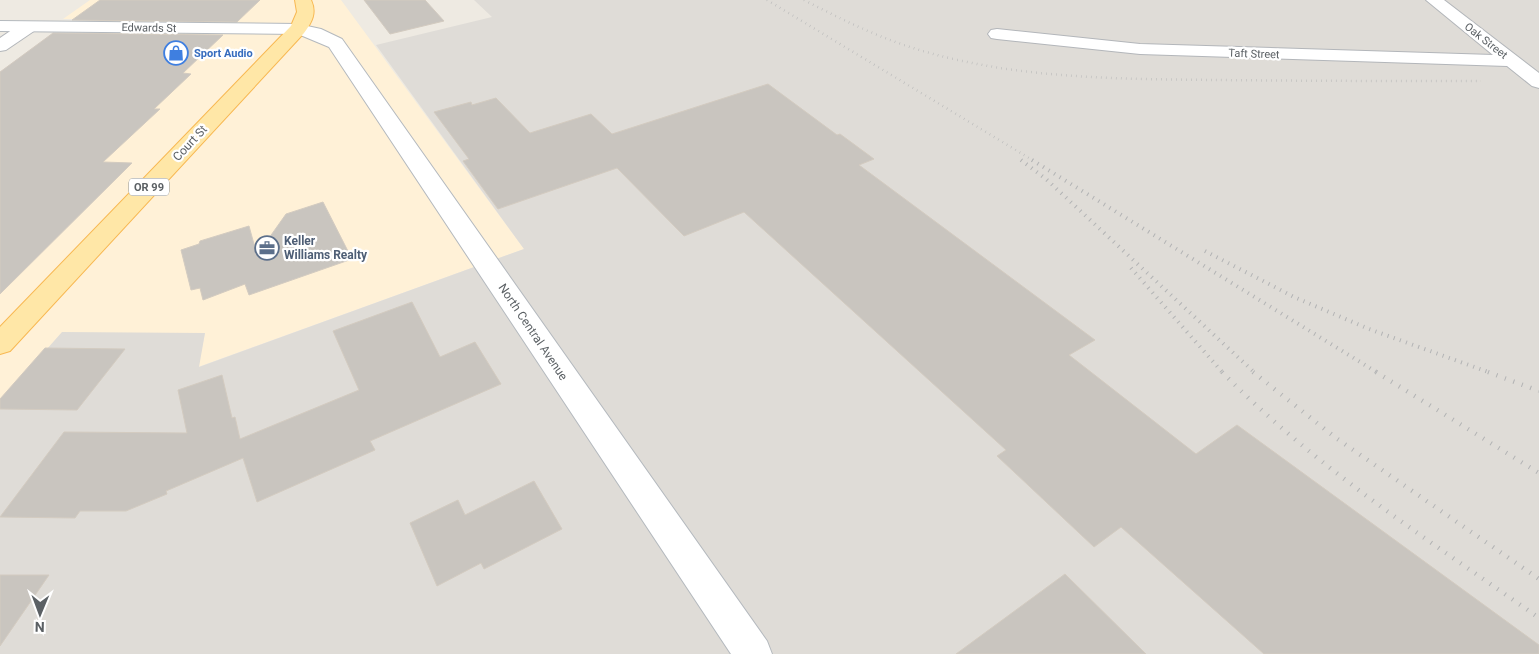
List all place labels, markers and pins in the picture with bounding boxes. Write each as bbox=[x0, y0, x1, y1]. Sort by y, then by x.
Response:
shop icon: Sport Audio bbox=[163, 40, 189, 66]
place label: Sport Audio bbox=[194, 47, 253, 60]
place label: Keller Williams Realty bbox=[284, 234, 368, 262]
office icon: Keller Williams Realty bbox=[254, 235, 280, 261]

